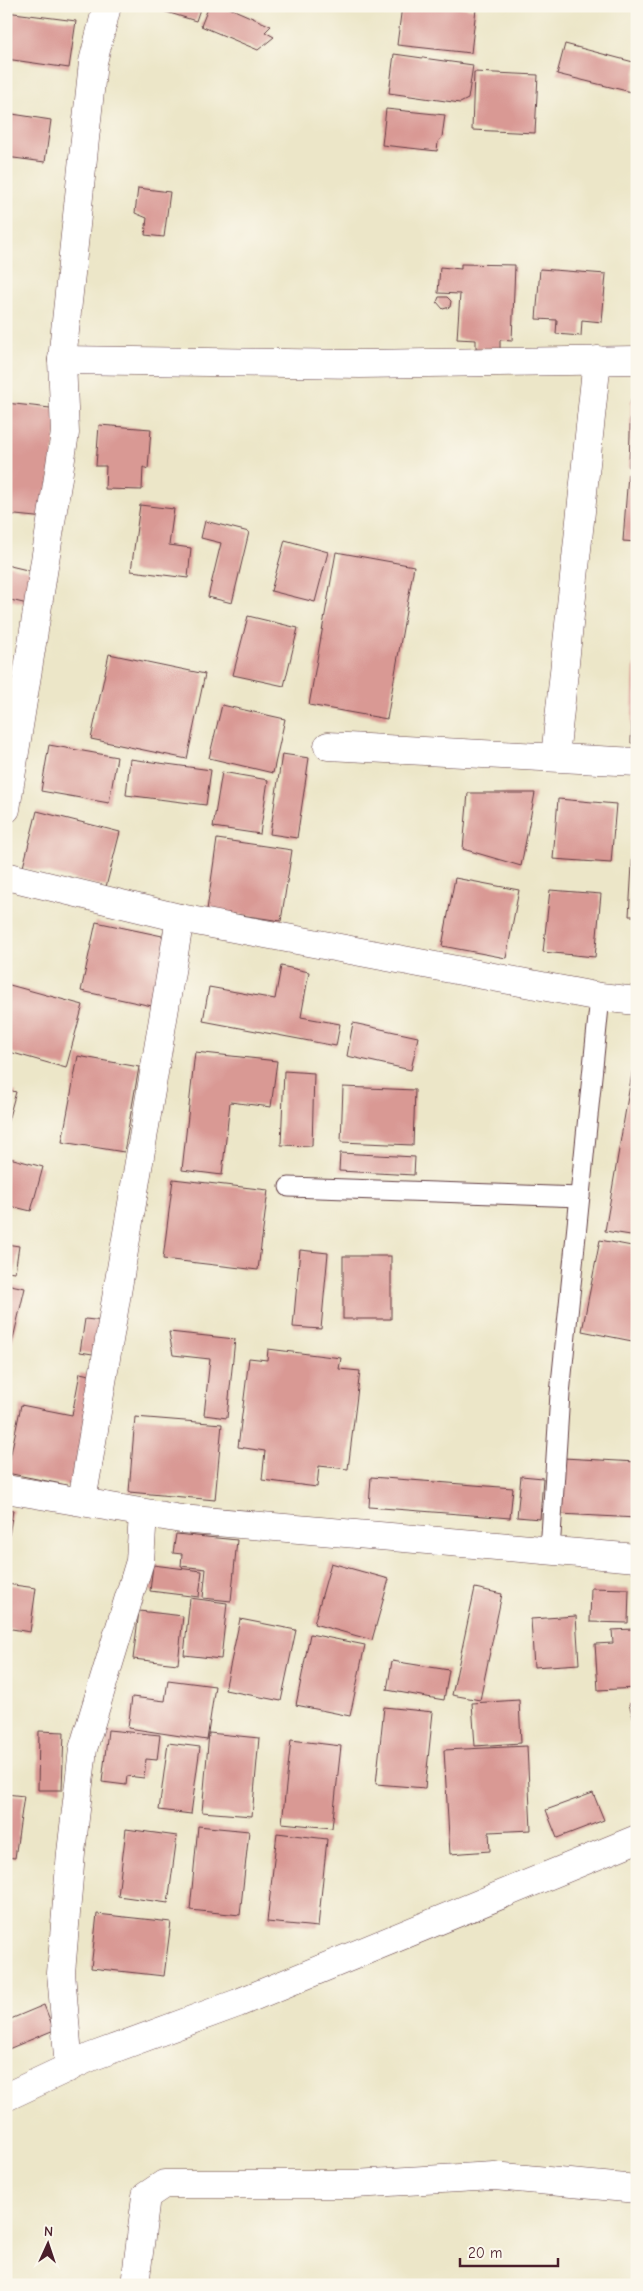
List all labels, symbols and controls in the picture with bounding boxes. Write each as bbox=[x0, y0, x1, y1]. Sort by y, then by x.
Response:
north arrow bbox=[22, 2218, 72, 2268]
text: N bbox=[44, 2223, 54, 2240]
scale bar bbox=[460, 2236, 558, 2268]
text: 20 m bbox=[468, 2244, 502, 2262]

